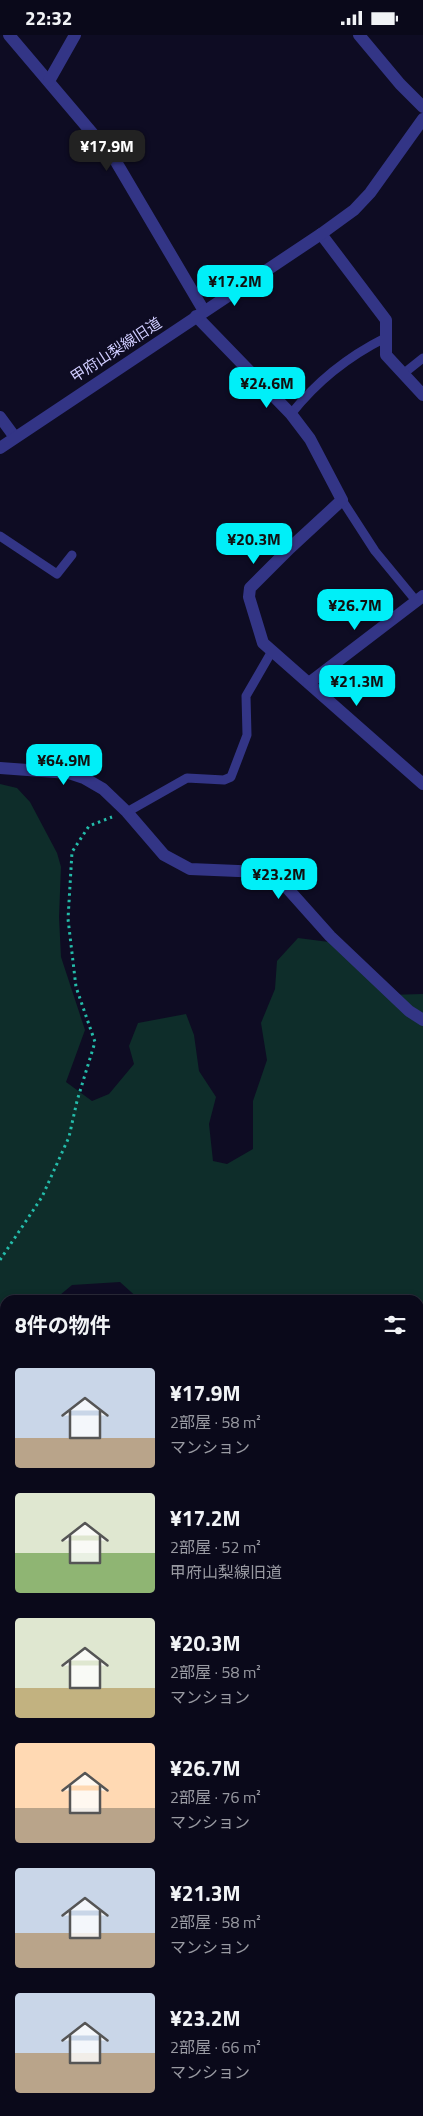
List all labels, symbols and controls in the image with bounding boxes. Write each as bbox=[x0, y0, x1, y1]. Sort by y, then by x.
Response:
text: 22:32 bbox=[25, 3, 72, 32]
pin: ¥17.9M bbox=[66, 129, 148, 172]
text: ¥17.9M bbox=[80, 134, 134, 158]
pin: ¥17.2M bbox=[194, 265, 276, 307]
text: ¥17.2M bbox=[208, 269, 262, 293]
street label: 甲府山梨線旧道 bbox=[65, 311, 166, 388]
pin: ¥24.6M bbox=[226, 367, 308, 409]
text: ¥24.6M bbox=[240, 371, 294, 395]
pin: ¥20.3M bbox=[213, 523, 295, 565]
text: ¥20.3M bbox=[227, 527, 281, 551]
pin: ¥26.7M bbox=[314, 589, 396, 631]
text: ¥26.7M bbox=[328, 593, 382, 617]
pin: ¥21.3M bbox=[316, 665, 398, 707]
text: ¥21.3M bbox=[330, 669, 384, 693]
pin: ¥64.9M bbox=[23, 743, 105, 786]
text: ¥64.9M bbox=[37, 748, 91, 772]
pin: ¥23.2M bbox=[238, 857, 320, 900]
text: ¥23.2M bbox=[252, 862, 306, 886]
text: 8件の物件 bbox=[15, 1309, 111, 1341]
icon: filters bbox=[381, 1311, 409, 1339]
text: ¥17.9M bbox=[170, 1377, 240, 1409]
icon: home bbox=[55, 1388, 115, 1448]
text: 2部屋 · 58 m² bbox=[170, 1410, 261, 1434]
text: マンション bbox=[170, 1435, 250, 1459]
text: ¥17.2M bbox=[170, 1502, 240, 1534]
icon: home bbox=[55, 1513, 115, 1573]
text: 2部屋 · 52 m² bbox=[170, 1535, 261, 1559]
text: 甲府山梨線旧道 bbox=[170, 1560, 282, 1584]
text: ¥20.3M bbox=[170, 1627, 240, 1659]
icon: home bbox=[55, 1638, 115, 1698]
text: 2部屋 · 58 m² bbox=[170, 1660, 261, 1684]
text: マンション bbox=[170, 1685, 250, 1709]
text: ¥26.7M bbox=[170, 1752, 240, 1784]
icon: home bbox=[55, 1763, 115, 1823]
text: 2部屋 · 76 m² bbox=[170, 1785, 261, 1809]
text: マンション bbox=[170, 1810, 250, 1834]
text: ¥21.3M bbox=[170, 1877, 240, 1909]
icon: home bbox=[55, 1888, 115, 1948]
text: 2部屋 · 58 m² bbox=[170, 1910, 261, 1934]
text: マンション bbox=[170, 1935, 250, 1959]
text: ¥23.2M bbox=[170, 2002, 240, 2034]
icon: home bbox=[55, 2013, 115, 2073]
text: 2部屋 · 66 m² bbox=[170, 2035, 261, 2059]
text: マンション bbox=[170, 2060, 250, 2084]

